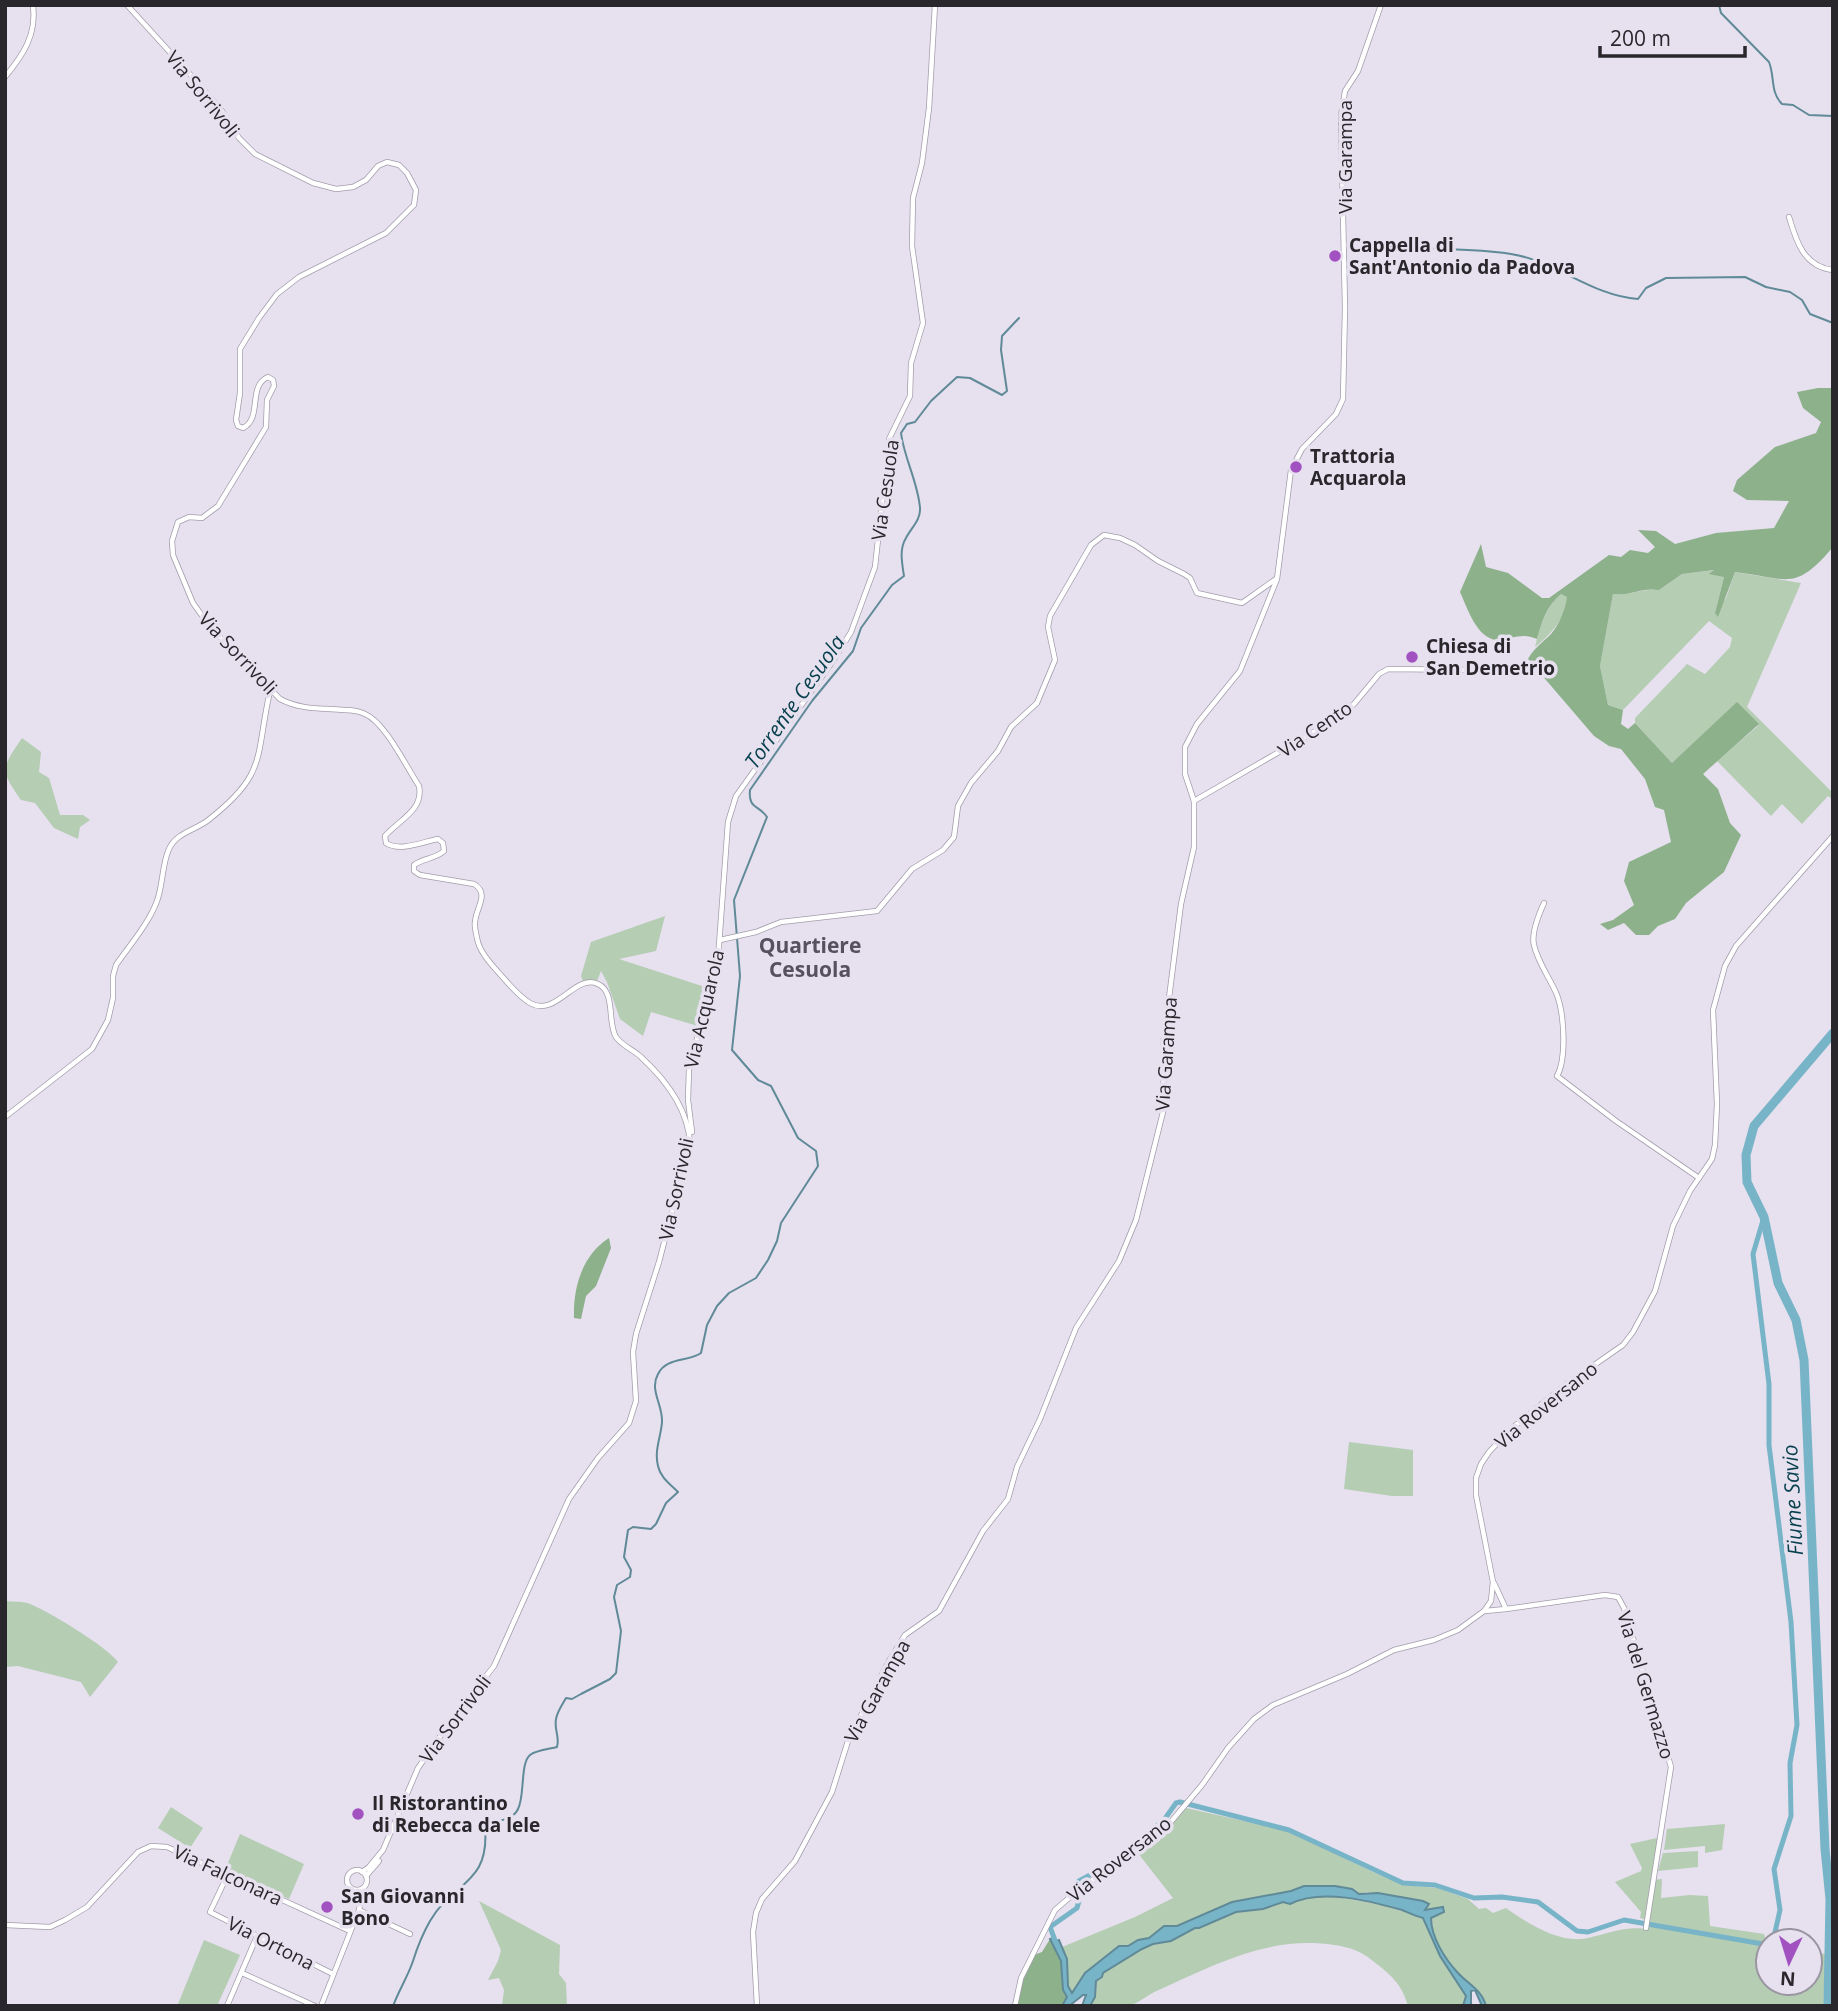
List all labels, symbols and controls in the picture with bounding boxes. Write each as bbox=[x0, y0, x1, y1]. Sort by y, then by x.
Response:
scale bar bbox=[1600, 14, 1745, 58]
text: 200 m bbox=[1610, 24, 1671, 52]
street label: Via Sorrivoli bbox=[160, 45, 246, 143]
street label: Via Garampa bbox=[1332, 100, 1358, 214]
place label: Cappella di Sant'Antonio da Padova bbox=[1349, 232, 1575, 280]
marker: Cappella di Sant'Antonio da Padova bbox=[1327, 248, 1343, 264]
street label: Via Cesuola bbox=[865, 438, 905, 542]
place label: Trattoria Acquarola bbox=[1310, 443, 1407, 491]
marker: Trattoria Acquarola bbox=[1288, 459, 1304, 475]
street label: Via Sorrivoli bbox=[193, 606, 283, 700]
water label: Torrente Cesuola bbox=[738, 629, 851, 774]
place label: Chiesa di San Demetrio bbox=[1426, 633, 1555, 681]
marker: Chiesa di San Demetrio bbox=[1404, 649, 1420, 665]
street label: Via Cento bbox=[1273, 695, 1357, 763]
district label: Quartiere Cesuola bbox=[759, 931, 861, 983]
street label: Via Acquarola bbox=[678, 947, 730, 1071]
street label: Via Garampa bbox=[1149, 996, 1183, 1112]
street label: Via Sorrivoli bbox=[652, 1135, 700, 1243]
street label: Via Roversano bbox=[1489, 1355, 1603, 1455]
water label: Fiume Savio bbox=[1775, 1444, 1809, 1556]
street label: Via del Germazzo bbox=[1611, 1608, 1681, 1762]
street label: Via Garampa bbox=[838, 1635, 916, 1747]
street label: Via Sorrivoli bbox=[413, 1670, 497, 1768]
place label: Il Ristorantino di Rebecca da lele bbox=[372, 1790, 540, 1838]
marker: Il Ristorantino di Rebecca da lele bbox=[350, 1806, 366, 1822]
street label: Via Roversano bbox=[1062, 1810, 1176, 1908]
street label: Via Falconara bbox=[169, 1838, 287, 1912]
place label: San Giovanni Bono bbox=[341, 1883, 465, 1931]
marker: San Giovanni Bono bbox=[319, 1899, 335, 1915]
street label: Via Ortona bbox=[223, 1910, 319, 1976]
north arrow bbox=[1754, 1927, 1824, 1997]
text: N bbox=[1779, 1965, 1796, 1992]

